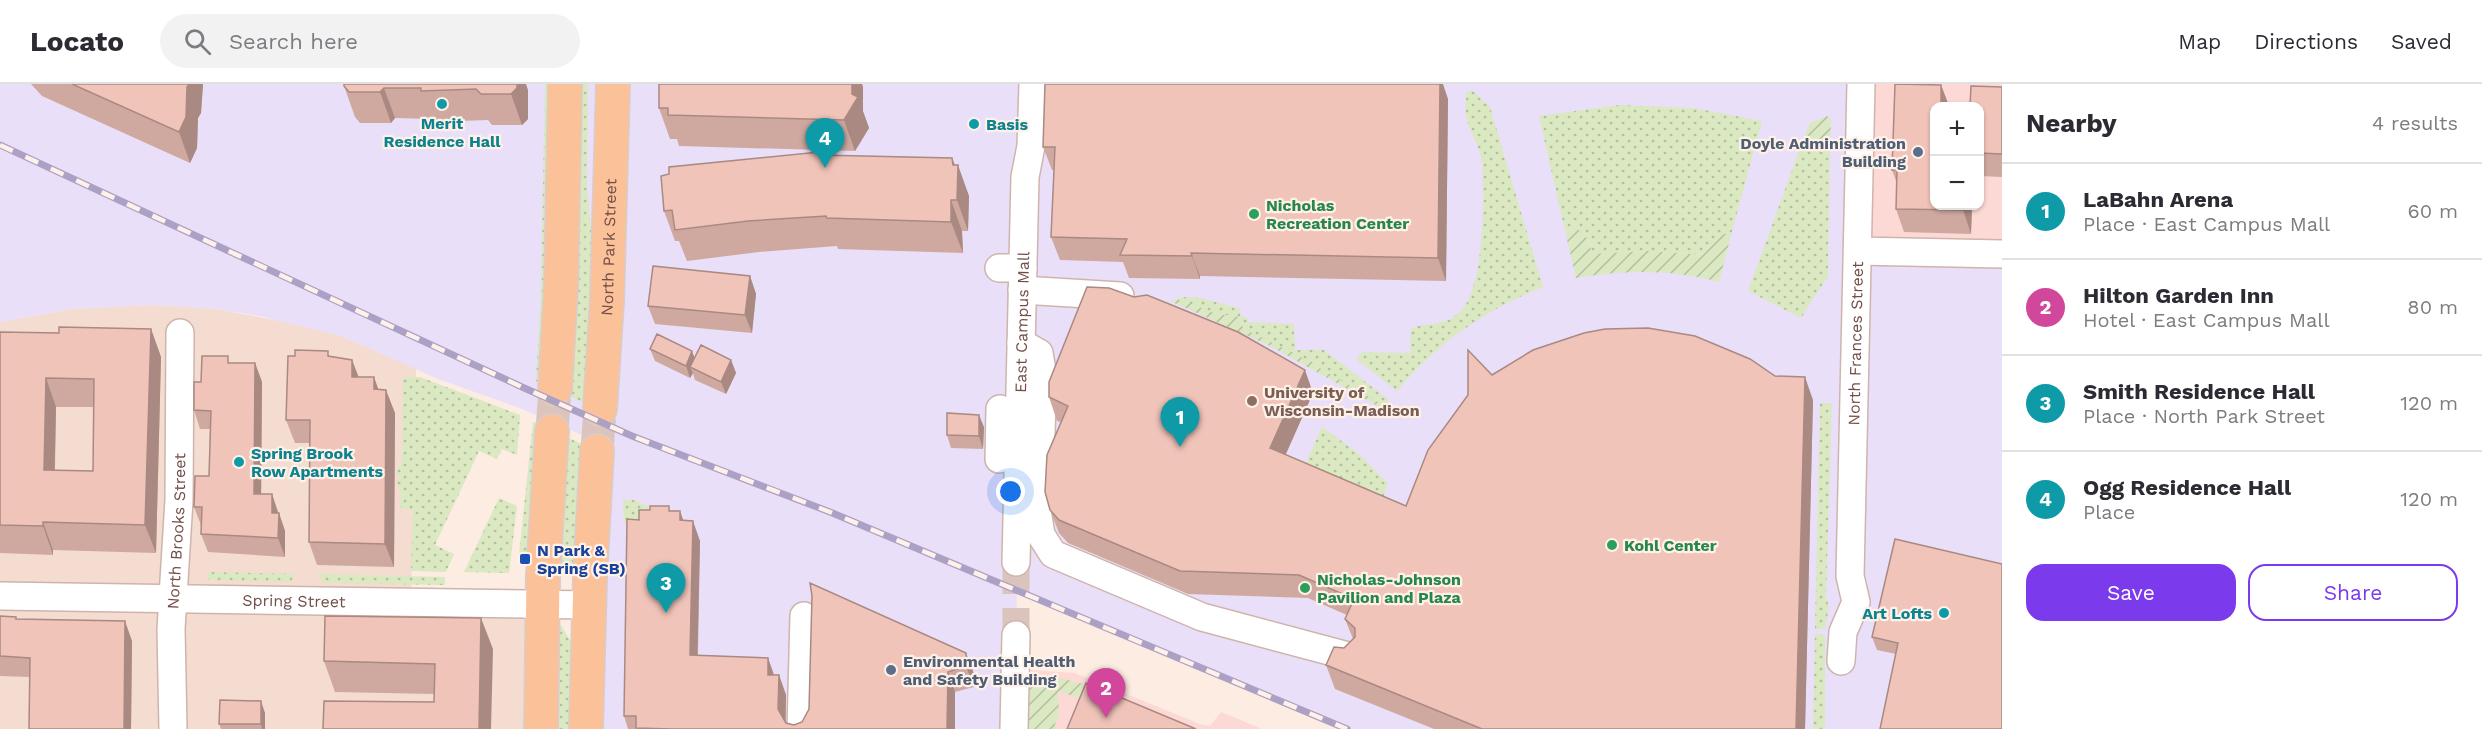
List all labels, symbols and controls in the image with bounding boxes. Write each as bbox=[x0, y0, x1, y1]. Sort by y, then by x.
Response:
search box bbox=[160, 14, 580, 68]
text: Locato bbox=[30, 25, 124, 58]
icon: search bbox=[181, 25, 214, 58]
text: Search here bbox=[229, 29, 358, 54]
text: Map bbox=[2178, 29, 2221, 54]
text: Directions bbox=[2254, 29, 2358, 54]
text: Saved bbox=[2391, 29, 2452, 54]
marker: Merit Residence Hall bbox=[435, 97, 449, 111]
map controls bbox=[1930, 102, 1984, 210]
button: + bbox=[1930, 102, 1984, 156]
text: Nearby bbox=[2026, 108, 2117, 138]
text: 4 results bbox=[2372, 111, 2458, 135]
place label: Merit Residence Hall bbox=[383, 114, 501, 151]
place label: Basis bbox=[986, 115, 1028, 134]
marker: Basis bbox=[967, 117, 981, 131]
pin: 4 bbox=[806, 118, 844, 168]
place label: Doyle Administration Building bbox=[1740, 134, 1906, 171]
marker: Doyle Administration Building bbox=[1911, 145, 1925, 159]
button: − bbox=[1930, 156, 1984, 210]
street label: North Park Street bbox=[597, 178, 620, 316]
text: LaBahn Arena bbox=[2083, 187, 2233, 212]
place label: Nicholas Recreation Center bbox=[1266, 196, 1409, 233]
text: 1 bbox=[2041, 199, 2050, 223]
text: 60 m bbox=[2408, 199, 2458, 223]
marker: Nicholas Recreation Center bbox=[1247, 207, 1261, 221]
text: Place · East Campus Mall bbox=[2083, 212, 2330, 236]
street label: East Campus Mall bbox=[1010, 251, 1033, 393]
street label: North Frances Street bbox=[1844, 261, 1867, 426]
text: Hilton Garden Inn bbox=[2083, 283, 2274, 308]
text: 2 bbox=[2040, 295, 2051, 319]
text: 80 m bbox=[2407, 295, 2458, 319]
text: Hotel · East Campus Mall bbox=[2083, 308, 2330, 332]
text: Smith Residence Hall bbox=[2083, 379, 2315, 404]
place label: University of Wisconsin-Madison bbox=[1264, 383, 1420, 420]
text: 3 bbox=[2040, 391, 2051, 415]
text: 120 m bbox=[2400, 391, 2458, 415]
marker: University of Wisconsin-Madison bbox=[1245, 394, 1259, 408]
pin: 1 bbox=[1160, 398, 1200, 447]
text: Place · North Park Street bbox=[2083, 404, 2325, 428]
place label: Spring Brook Row Apartments bbox=[251, 444, 384, 481]
street label: North Brooks Street bbox=[163, 453, 189, 610]
marker: Spring Brook Row Apartments bbox=[232, 455, 246, 469]
text: Ogg Residence Hall bbox=[2083, 475, 2291, 500]
your location bbox=[996, 477, 1025, 506]
text: 4 bbox=[2039, 487, 2052, 511]
text: 120 m bbox=[2400, 487, 2458, 511]
text: Place bbox=[2083, 500, 2135, 524]
place label: Kohl Center bbox=[1624, 536, 1717, 555]
marker: Kohl Center bbox=[1605, 538, 1619, 552]
place label: N Park & Spring (SB) bbox=[537, 541, 626, 578]
marker: N Park & Spring (SB) bbox=[518, 552, 532, 566]
pin: 3 bbox=[646, 564, 686, 613]
button: Save bbox=[2026, 564, 2236, 621]
button: Share bbox=[2248, 564, 2458, 621]
place label: Nicholas-Johnson Pavilion and Plaza bbox=[1317, 570, 1462, 607]
marker: Nicholas-Johnson Pavilion and Plaza bbox=[1298, 581, 1312, 595]
street label: Spring Street bbox=[242, 590, 346, 611]
place label: Art Lofts bbox=[1862, 604, 1932, 623]
marker: Art Lofts bbox=[1937, 606, 1951, 620]
place label: Environmental Health and Safety Building bbox=[903, 652, 1075, 689]
marker: Environmental Health and Safety Building bbox=[884, 663, 898, 677]
pin: 2 bbox=[1086, 668, 1126, 718]

